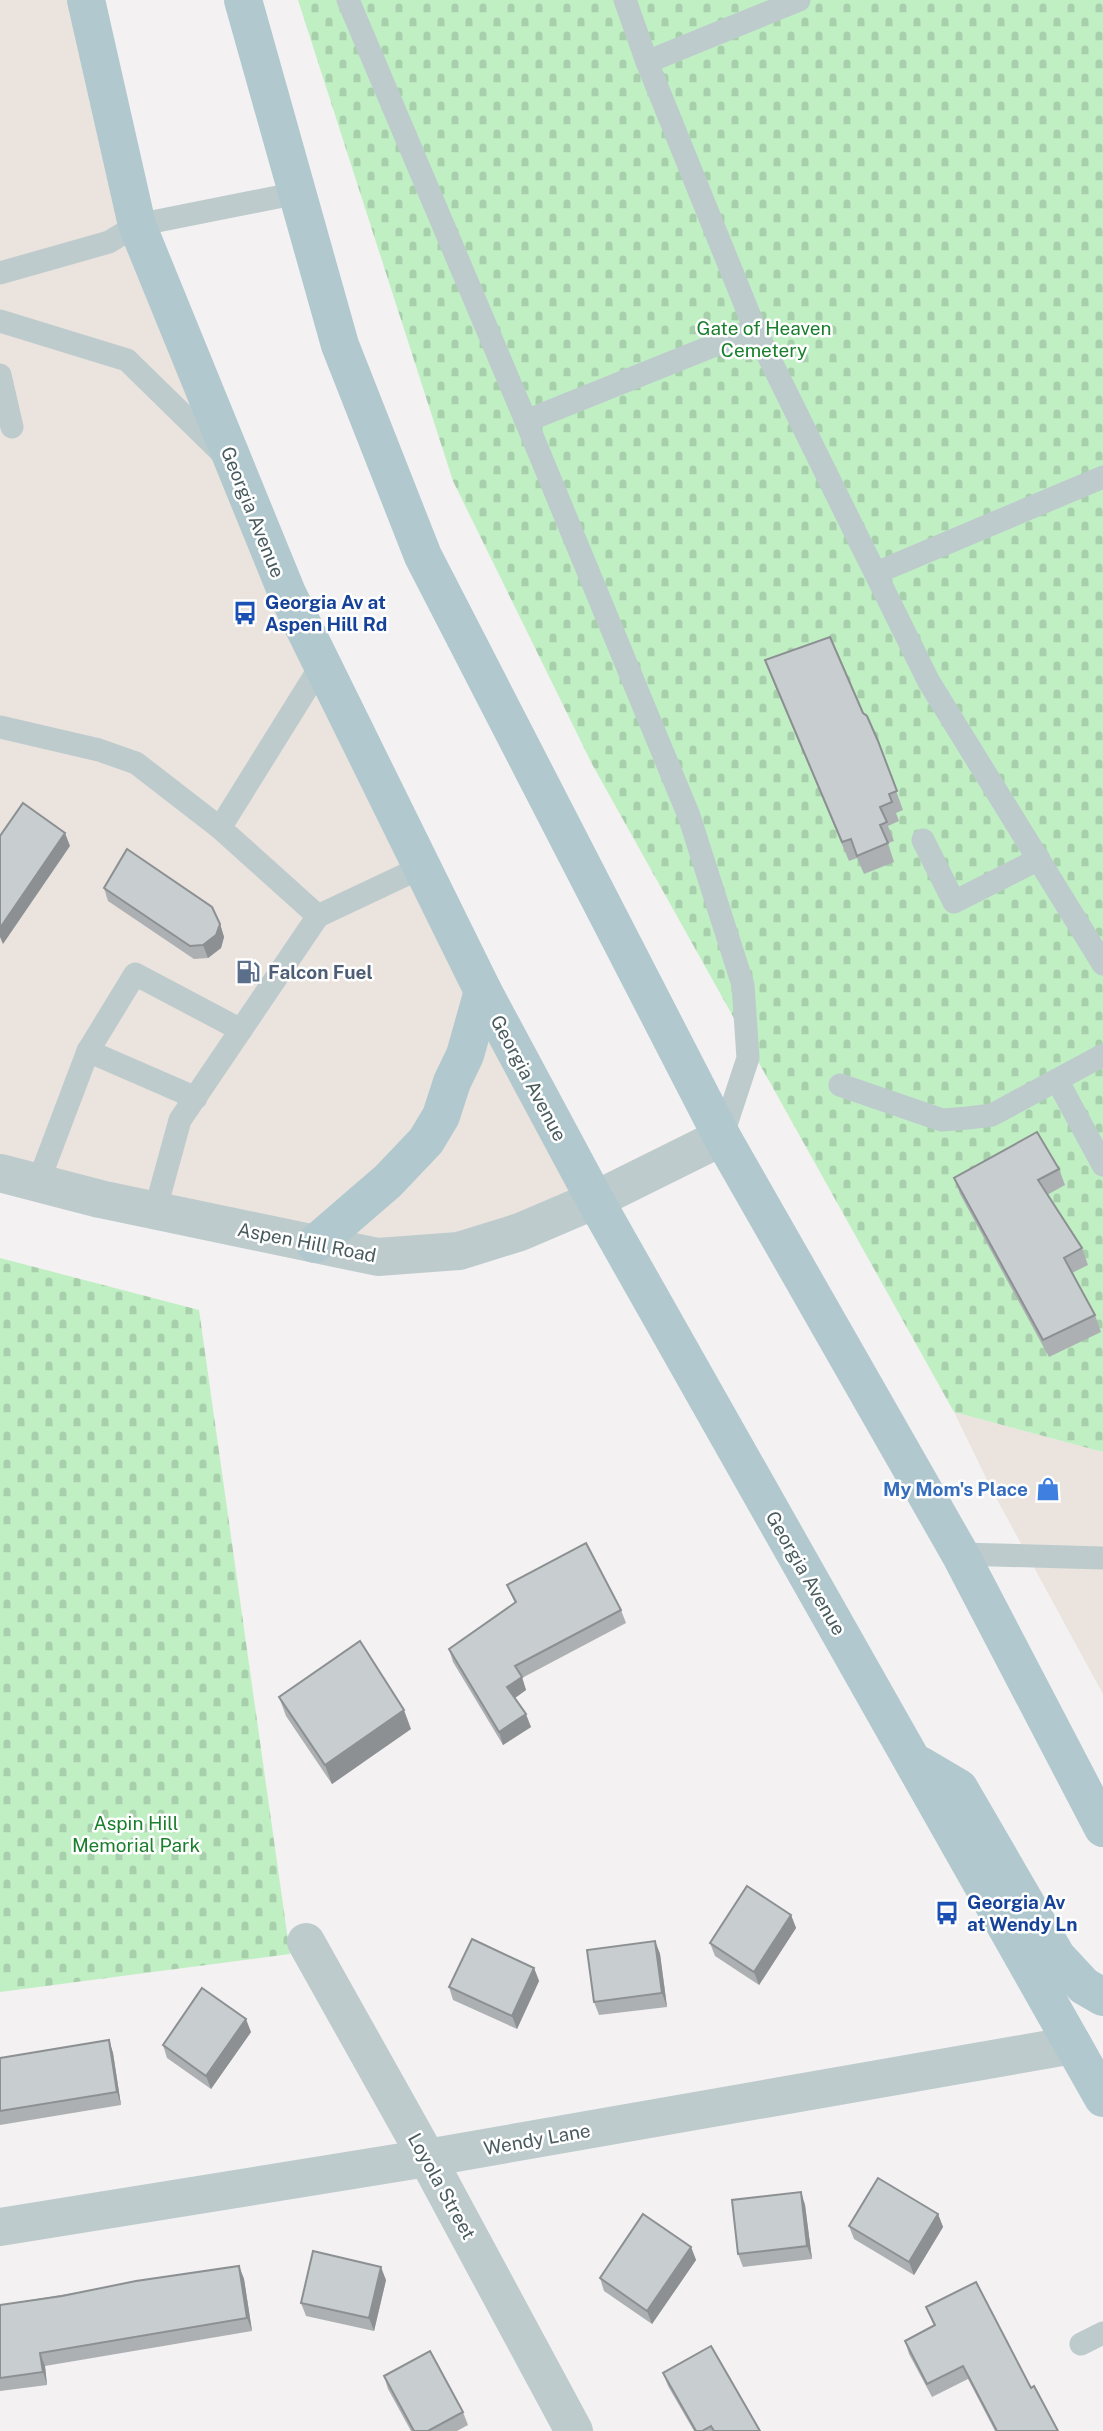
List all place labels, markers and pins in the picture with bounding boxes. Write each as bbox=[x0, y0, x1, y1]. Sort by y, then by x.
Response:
place label: Georgia Av at Aspen Hill Rd bbox=[265, 591, 387, 635]
bus stop icon: Georgia Av at Aspen Hill Rd bbox=[231, 599, 259, 627]
fuel station icon: Falcon Fuel bbox=[234, 958, 262, 986]
place label: Falcon Fuel bbox=[268, 961, 373, 983]
shop icon: My Mom's Place bbox=[1034, 1475, 1062, 1503]
place label: My Mom's Place bbox=[883, 1478, 1028, 1500]
place label: Georgia Av at Wendy Ln bbox=[967, 1891, 1078, 1935]
bus stop icon: Georgia Av at Wendy Ln bbox=[933, 1899, 961, 1927]

